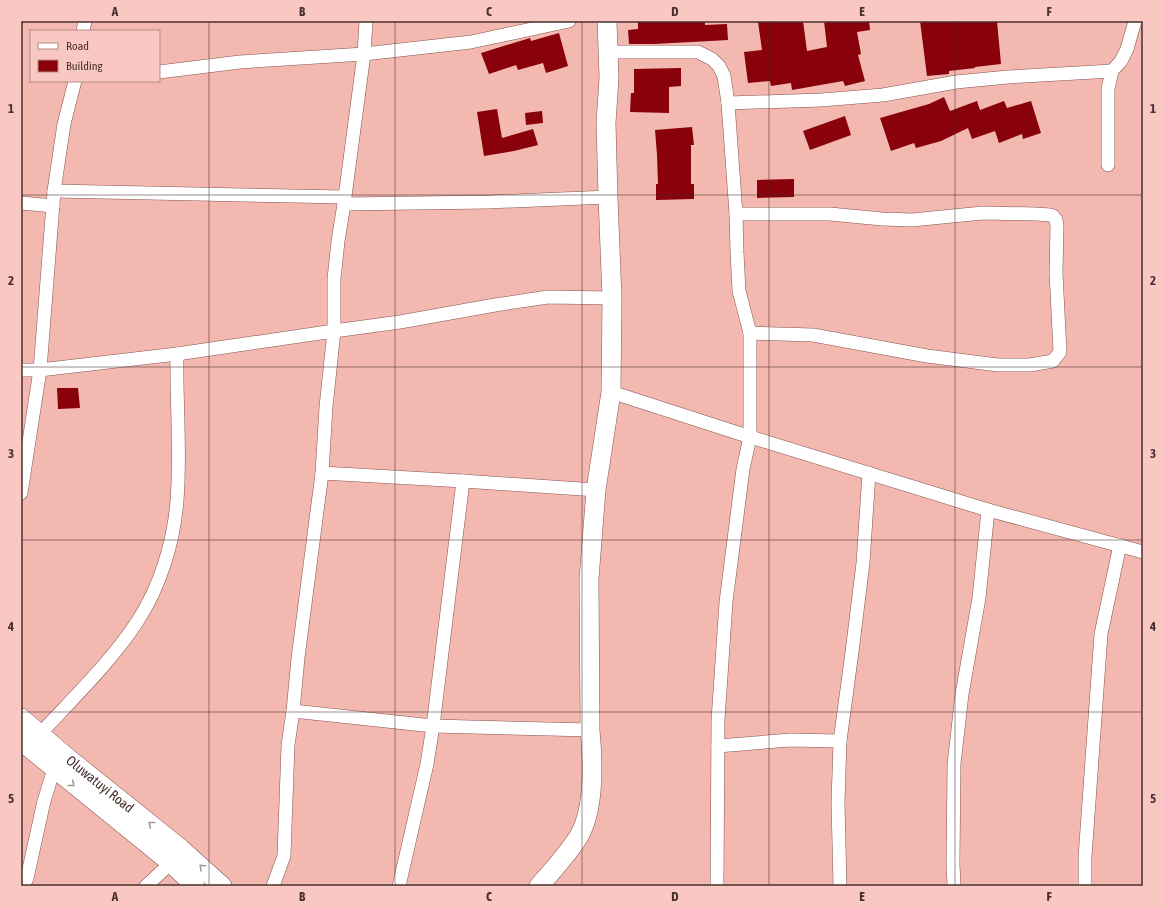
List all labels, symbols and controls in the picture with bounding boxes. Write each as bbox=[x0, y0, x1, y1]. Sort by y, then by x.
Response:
text: A bbox=[111, 4, 119, 19]
text: B bbox=[299, 4, 306, 19]
text: C bbox=[486, 4, 492, 19]
text: D bbox=[671, 4, 679, 19]
text: E bbox=[859, 4, 865, 19]
text: F bbox=[1046, 4, 1052, 19]
legend bbox=[30, 30, 160, 82]
text: Road bbox=[66, 39, 89, 53]
text: Building bbox=[66, 59, 104, 73]
text: 1 bbox=[8, 101, 14, 116]
text: 1 bbox=[1150, 101, 1156, 116]
text: 2 bbox=[8, 273, 14, 288]
text: 2 bbox=[1150, 273, 1156, 288]
text: 3 bbox=[8, 446, 14, 461]
text: 3 bbox=[1150, 446, 1156, 461]
text: 4 bbox=[7, 619, 14, 634]
text: 4 bbox=[1149, 619, 1156, 634]
street label: Oluwatuyi Road bbox=[63, 752, 137, 816]
one-way arrow bbox=[68, 779, 75, 786]
text: 5 bbox=[8, 791, 14, 806]
text: 5 bbox=[1150, 791, 1156, 806]
one-way arrow bbox=[148, 822, 156, 829]
one-way arrow bbox=[199, 865, 207, 872]
text: A bbox=[111, 889, 119, 904]
text: B bbox=[299, 889, 306, 904]
text: C bbox=[486, 889, 492, 904]
text: D bbox=[671, 889, 679, 904]
text: E bbox=[859, 889, 865, 904]
text: F bbox=[1046, 889, 1052, 904]

